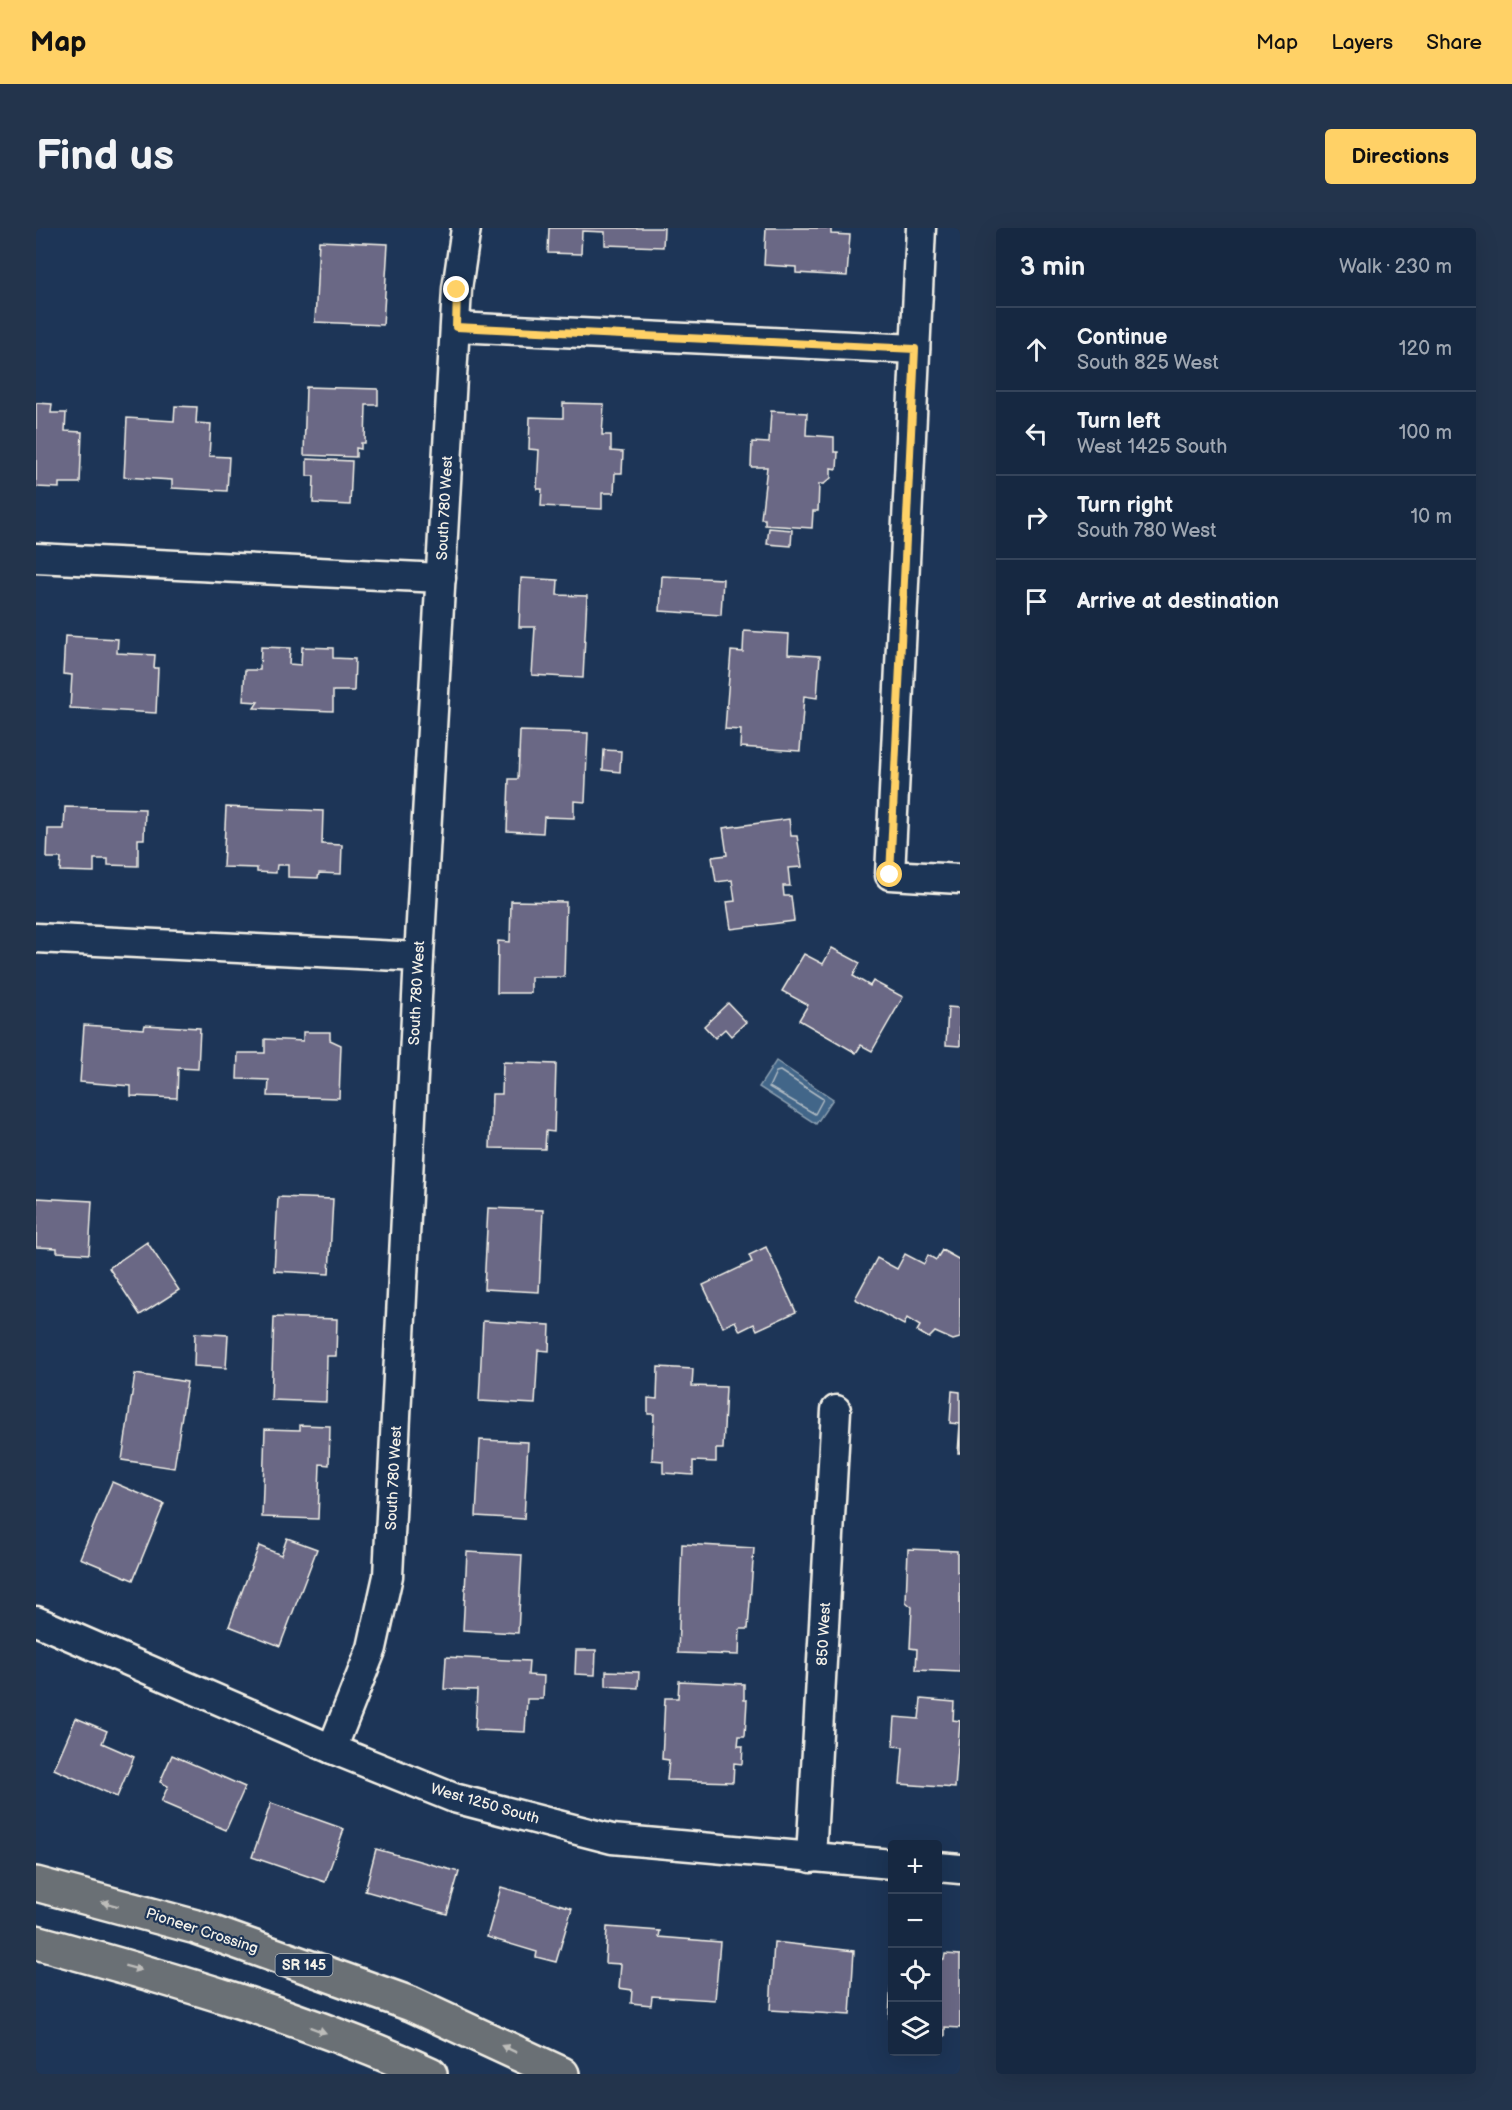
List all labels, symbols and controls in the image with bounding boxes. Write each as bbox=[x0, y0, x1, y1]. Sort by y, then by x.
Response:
text: Map bbox=[30, 26, 86, 59]
text: Map bbox=[1256, 30, 1298, 55]
text: Layers bbox=[1331, 30, 1393, 55]
text: Share bbox=[1426, 30, 1482, 55]
button: Directions bbox=[1325, 129, 1476, 184]
text: Find us bbox=[36, 131, 174, 182]
text: 3 min bbox=[1020, 252, 1085, 283]
text: Walk · 230 m bbox=[1339, 255, 1452, 279]
route end bbox=[443, 276, 469, 302]
text: Continue bbox=[1077, 324, 1167, 351]
icon: ahead bbox=[1020, 333, 1053, 366]
text: 120 m bbox=[1399, 337, 1452, 361]
text: South 825 West bbox=[1077, 351, 1219, 375]
text: Turn left bbox=[1077, 408, 1161, 435]
icon: left bbox=[1020, 417, 1053, 450]
text: 100 m bbox=[1399, 421, 1452, 445]
text: West 1425 South bbox=[1077, 435, 1227, 459]
street label: South 780 West bbox=[433, 455, 457, 561]
text: Turn right bbox=[1077, 492, 1173, 519]
icon: right bbox=[1020, 501, 1053, 534]
text: 10 m bbox=[1411, 505, 1452, 529]
text: South 780 West bbox=[1077, 519, 1216, 543]
icon: arrive bbox=[1020, 585, 1053, 618]
text: Arrive at destination bbox=[1077, 588, 1279, 615]
route start bbox=[876, 861, 902, 887]
street label: South 780 West bbox=[405, 940, 429, 1046]
street label: South 780 West bbox=[382, 1425, 406, 1531]
street label: 850 West bbox=[813, 1601, 835, 1666]
street label: West 1250 South bbox=[428, 1779, 542, 1829]
map controls bbox=[888, 1840, 942, 2056]
button: + bbox=[888, 1840, 942, 1894]
button: − bbox=[888, 1894, 942, 1948]
one-way arrow bbox=[100, 1898, 119, 1908]
street label: Pioneer Crossing bbox=[143, 1904, 261, 1958]
button: locate bbox=[888, 1948, 942, 2002]
road number: SR 145 bbox=[276, 1954, 332, 1976]
one-way arrow bbox=[124, 1964, 142, 1974]
button: layers bbox=[888, 2002, 942, 2056]
one-way arrow bbox=[309, 2026, 327, 2036]
one-way arrow bbox=[501, 2045, 518, 2054]

